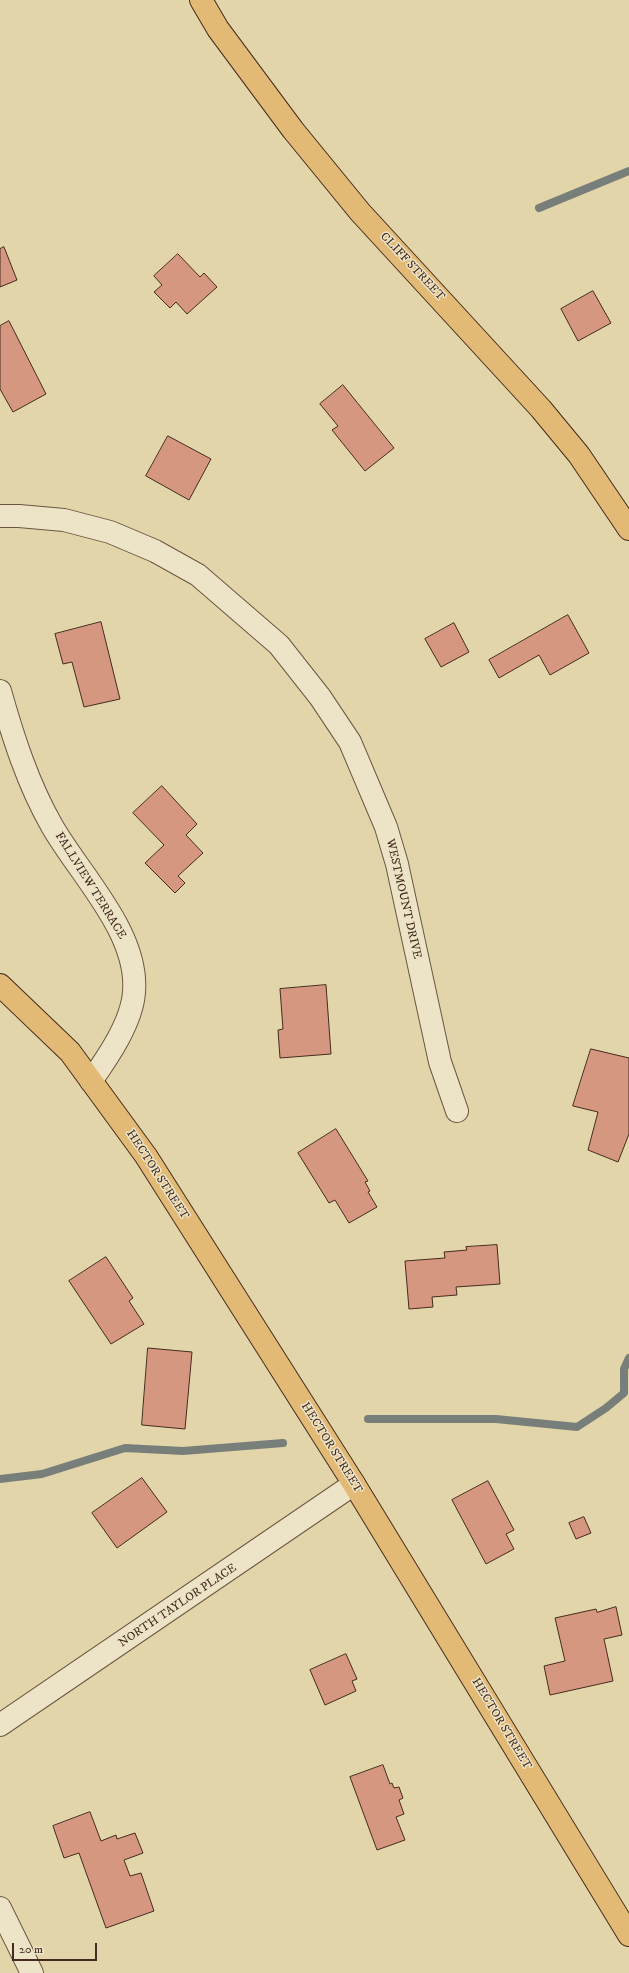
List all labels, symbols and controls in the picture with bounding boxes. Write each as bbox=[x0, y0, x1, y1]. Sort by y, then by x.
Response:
street label: CLIFF STREET bbox=[377, 230, 447, 304]
street label: FALLVIEW TERRACE bbox=[51, 830, 129, 942]
street label: WESTMOUNT DRIVE bbox=[382, 838, 424, 960]
street label: HECTOR STREET bbox=[123, 1127, 191, 1223]
street label: HECTOR STREET bbox=[297, 1400, 365, 1496]
street label: NORTH TAYLOR PLACE bbox=[116, 1561, 240, 1651]
street label: HECTOR STREET bbox=[468, 1676, 534, 1772]
scale bar bbox=[14, 1935, 99, 1961]
text: 20 m bbox=[19, 1942, 43, 1957]

